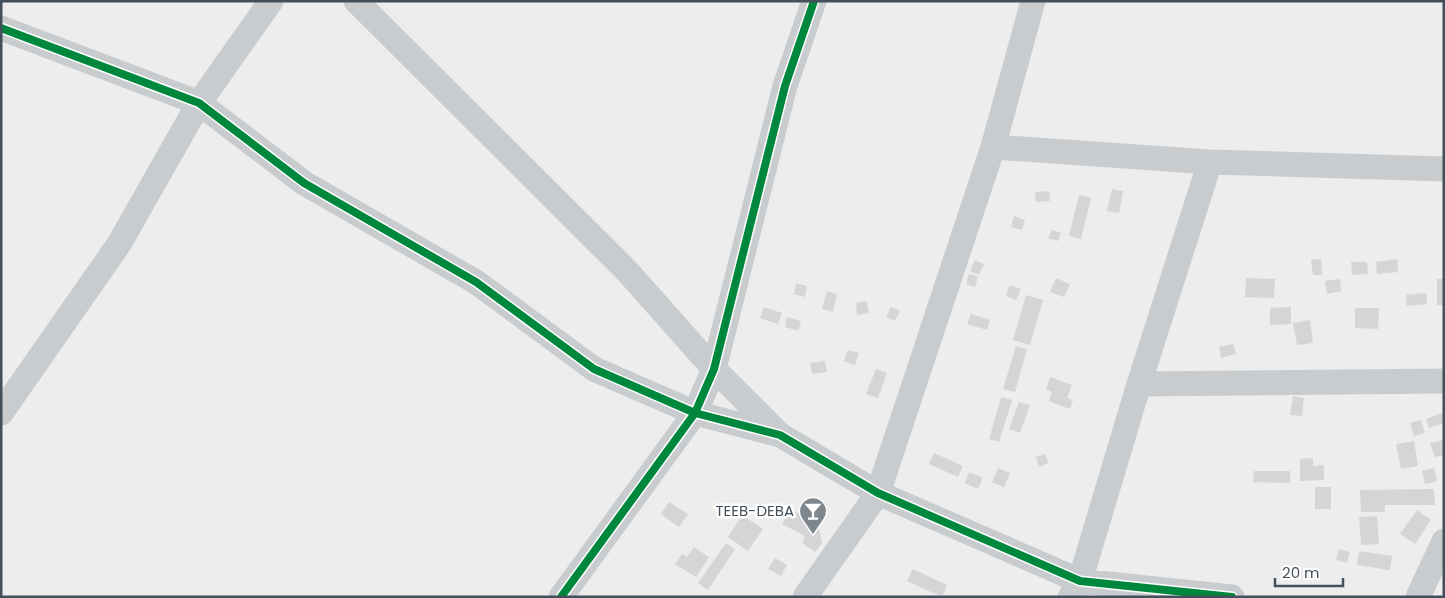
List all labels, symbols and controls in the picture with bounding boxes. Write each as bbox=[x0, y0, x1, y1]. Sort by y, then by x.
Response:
bar icon: TEEB-DEBA bbox=[798, 496, 828, 535]
place label: TEEB-DEBA bbox=[715, 500, 794, 521]
scale bar bbox=[1275, 556, 1342, 588]
text: 20 m bbox=[1282, 562, 1320, 583]

